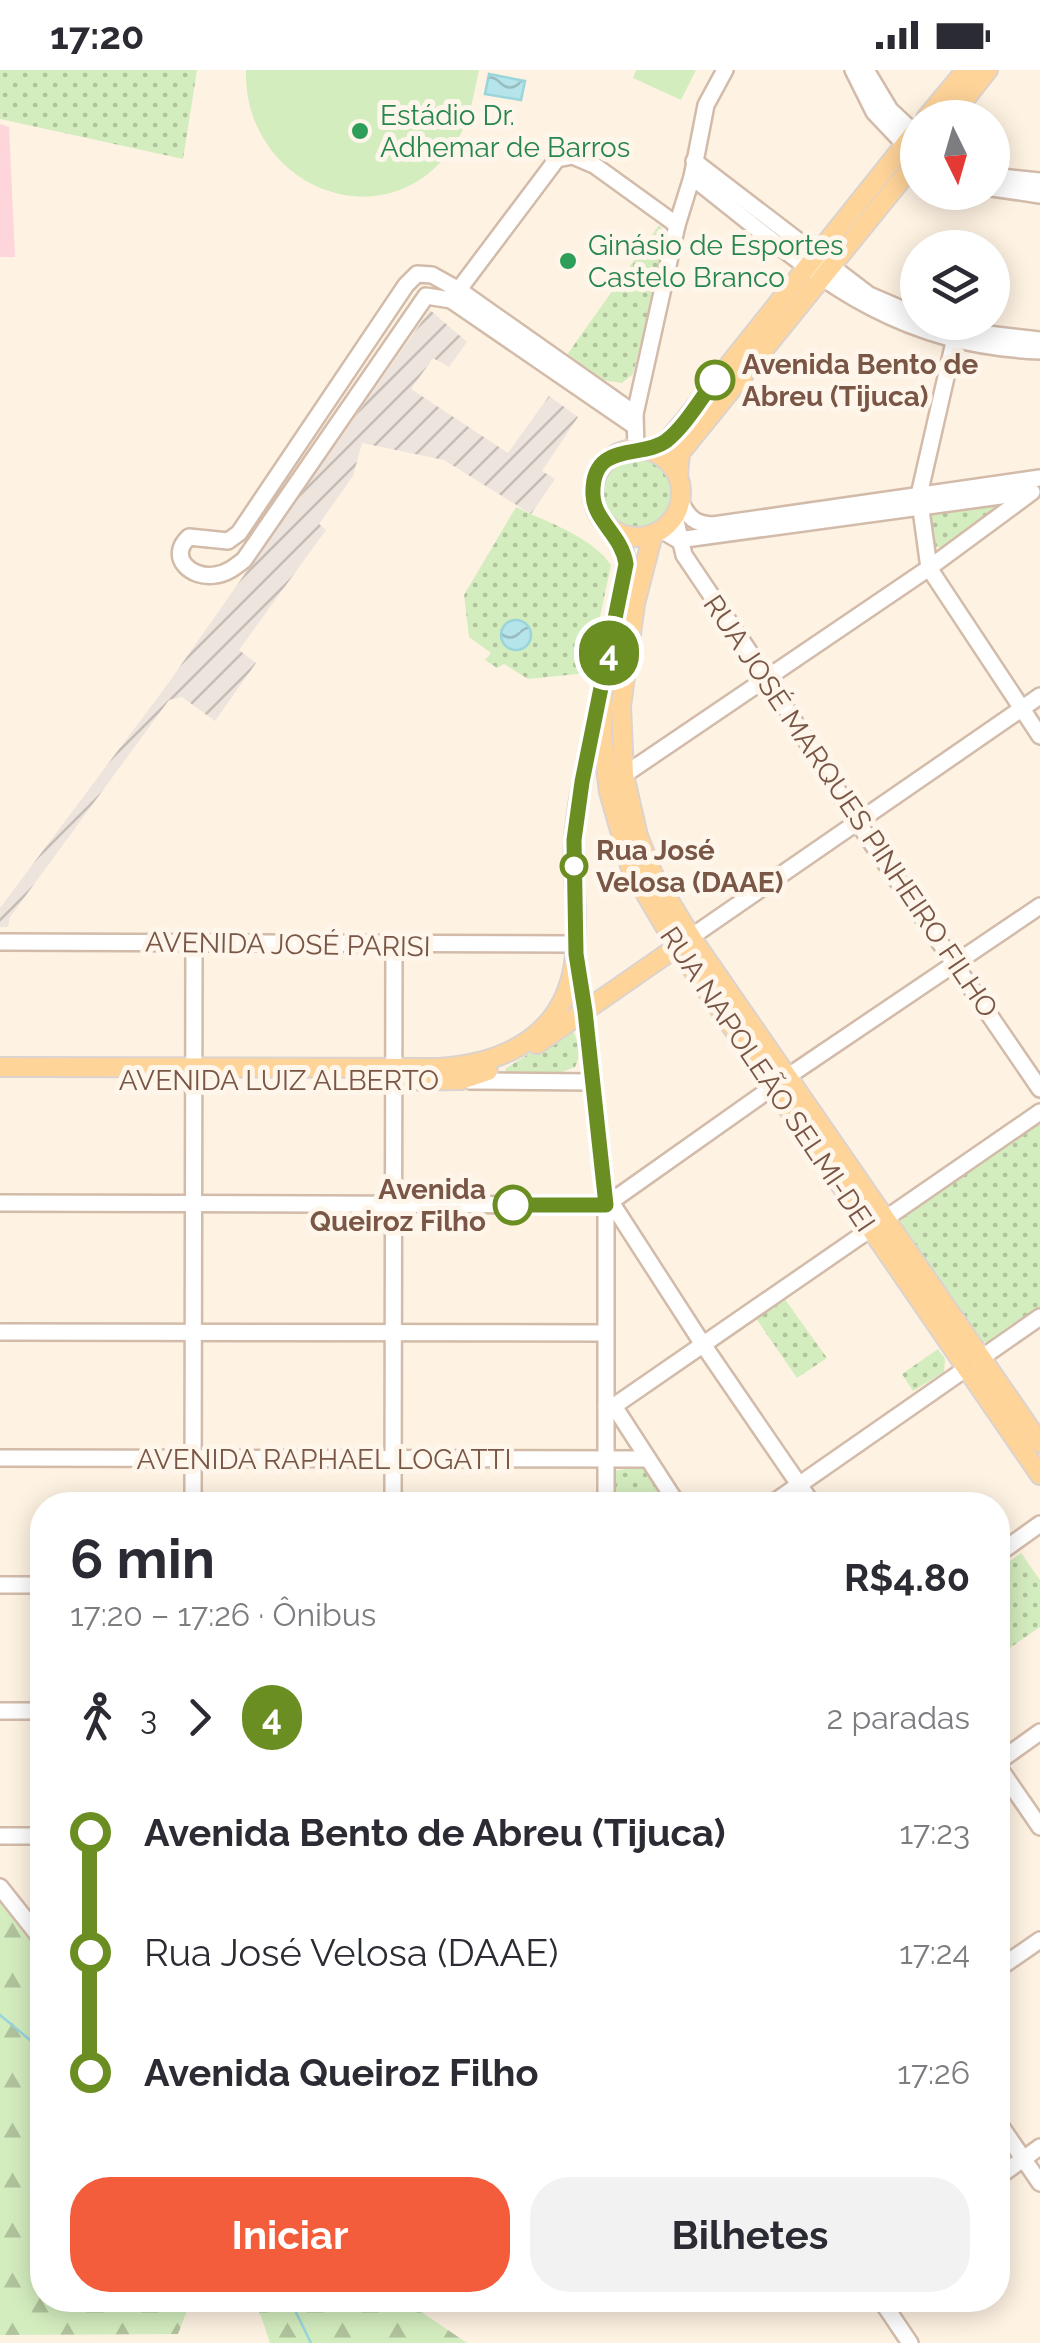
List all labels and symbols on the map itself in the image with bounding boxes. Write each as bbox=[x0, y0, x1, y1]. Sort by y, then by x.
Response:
place label: Estádio Dr. Adhemar de Barros bbox=[380, 99, 630, 164]
north arrow bbox=[900, 100, 1010, 210]
marker: Estádio Dr. Adhemar de Barros bbox=[349, 120, 371, 142]
place label: Ginásio de Esportes Castelo Branco bbox=[588, 229, 844, 294]
marker: Ginásio de Esportes Castelo Branco bbox=[557, 250, 579, 272]
place label: Avenida Bento de Abreu (Tijuca) bbox=[742, 348, 978, 413]
marker: Avenida Bento de Abreu (Tijuca) bbox=[696, 361, 734, 399]
street label: RUA JOSÉ MARQUES PINHEIRO FILHO bbox=[696, 589, 1005, 1024]
line badge: 4 bbox=[576, 620, 642, 686]
place label: Rua José Velosa (DAAE) bbox=[596, 834, 783, 899]
marker: Rua José Velosa (DAAE) bbox=[561, 853, 587, 879]
street label: RUA NAPOLEÃO SELMI-DEI bbox=[653, 920, 883, 1238]
street label: AVENIDA JOSÉ PARISI bbox=[145, 926, 431, 963]
street label: AVENIDA LUIZ ALBERTO bbox=[119, 1064, 439, 1097]
place label: Avenida Queiroz Filho bbox=[310, 1173, 486, 1238]
marker: Avenida Queiroz Filho bbox=[494, 1186, 532, 1224]
street label: AVENIDA RAPHAEL LOGATTI bbox=[137, 1443, 511, 1476]

